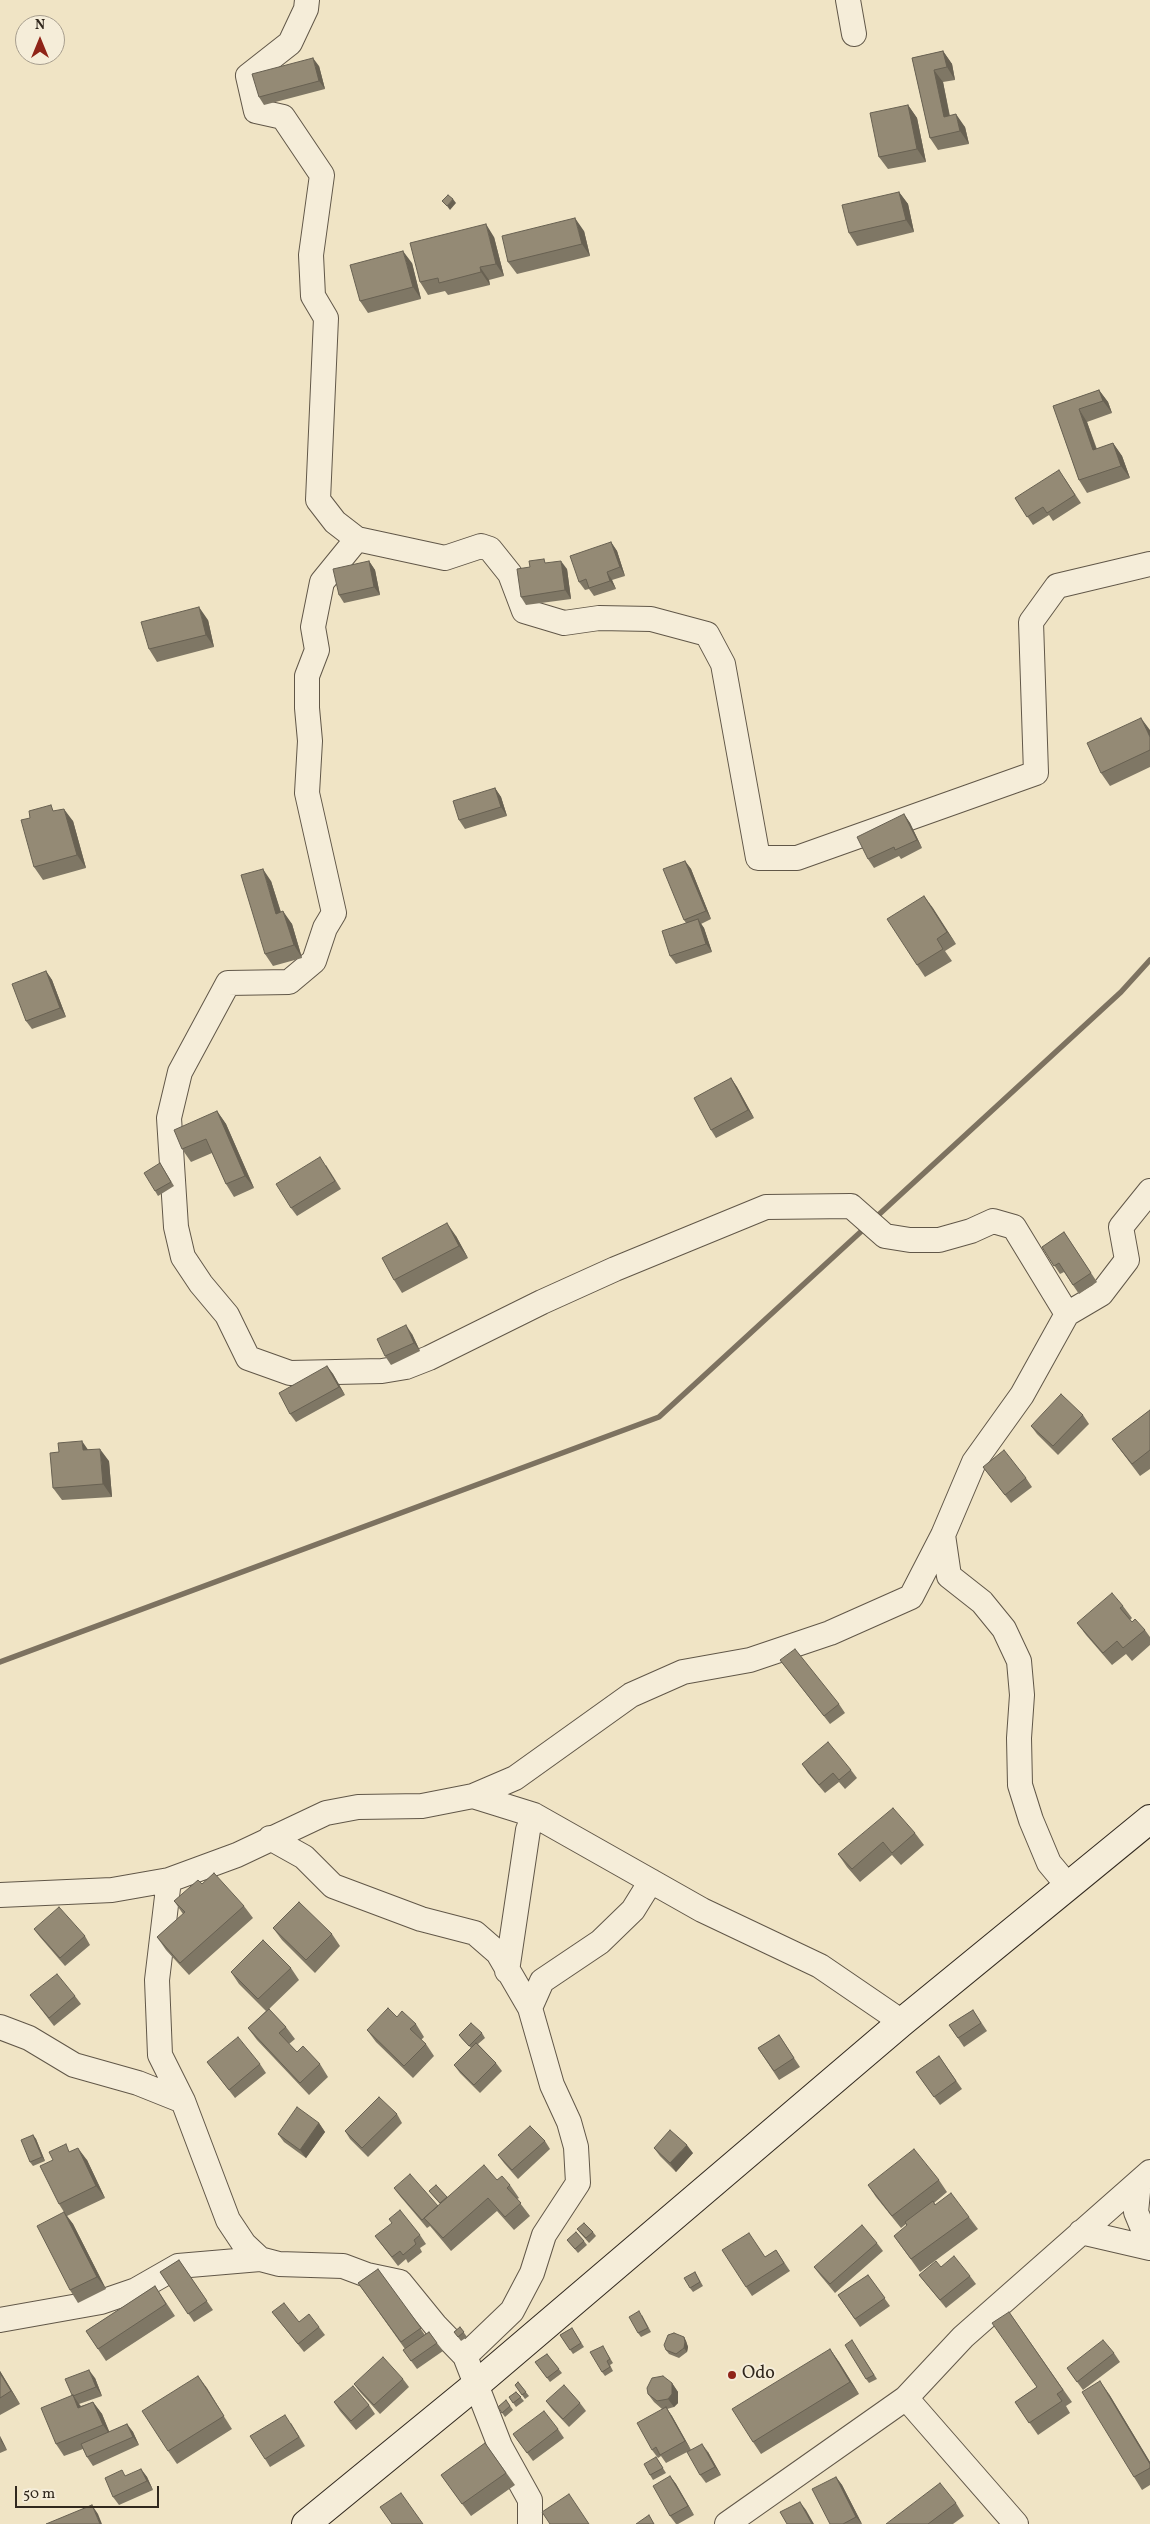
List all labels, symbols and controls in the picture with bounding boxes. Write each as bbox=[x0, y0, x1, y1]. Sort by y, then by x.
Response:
north arrow bbox=[15, 15, 65, 65]
text: N bbox=[35, 16, 45, 35]
place label: Odo bbox=[742, 2364, 775, 2386]
marker: Odo bbox=[726, 2369, 738, 2381]
scale bar bbox=[18, 2476, 161, 2508]
text: 50 m bbox=[23, 2484, 55, 2505]

